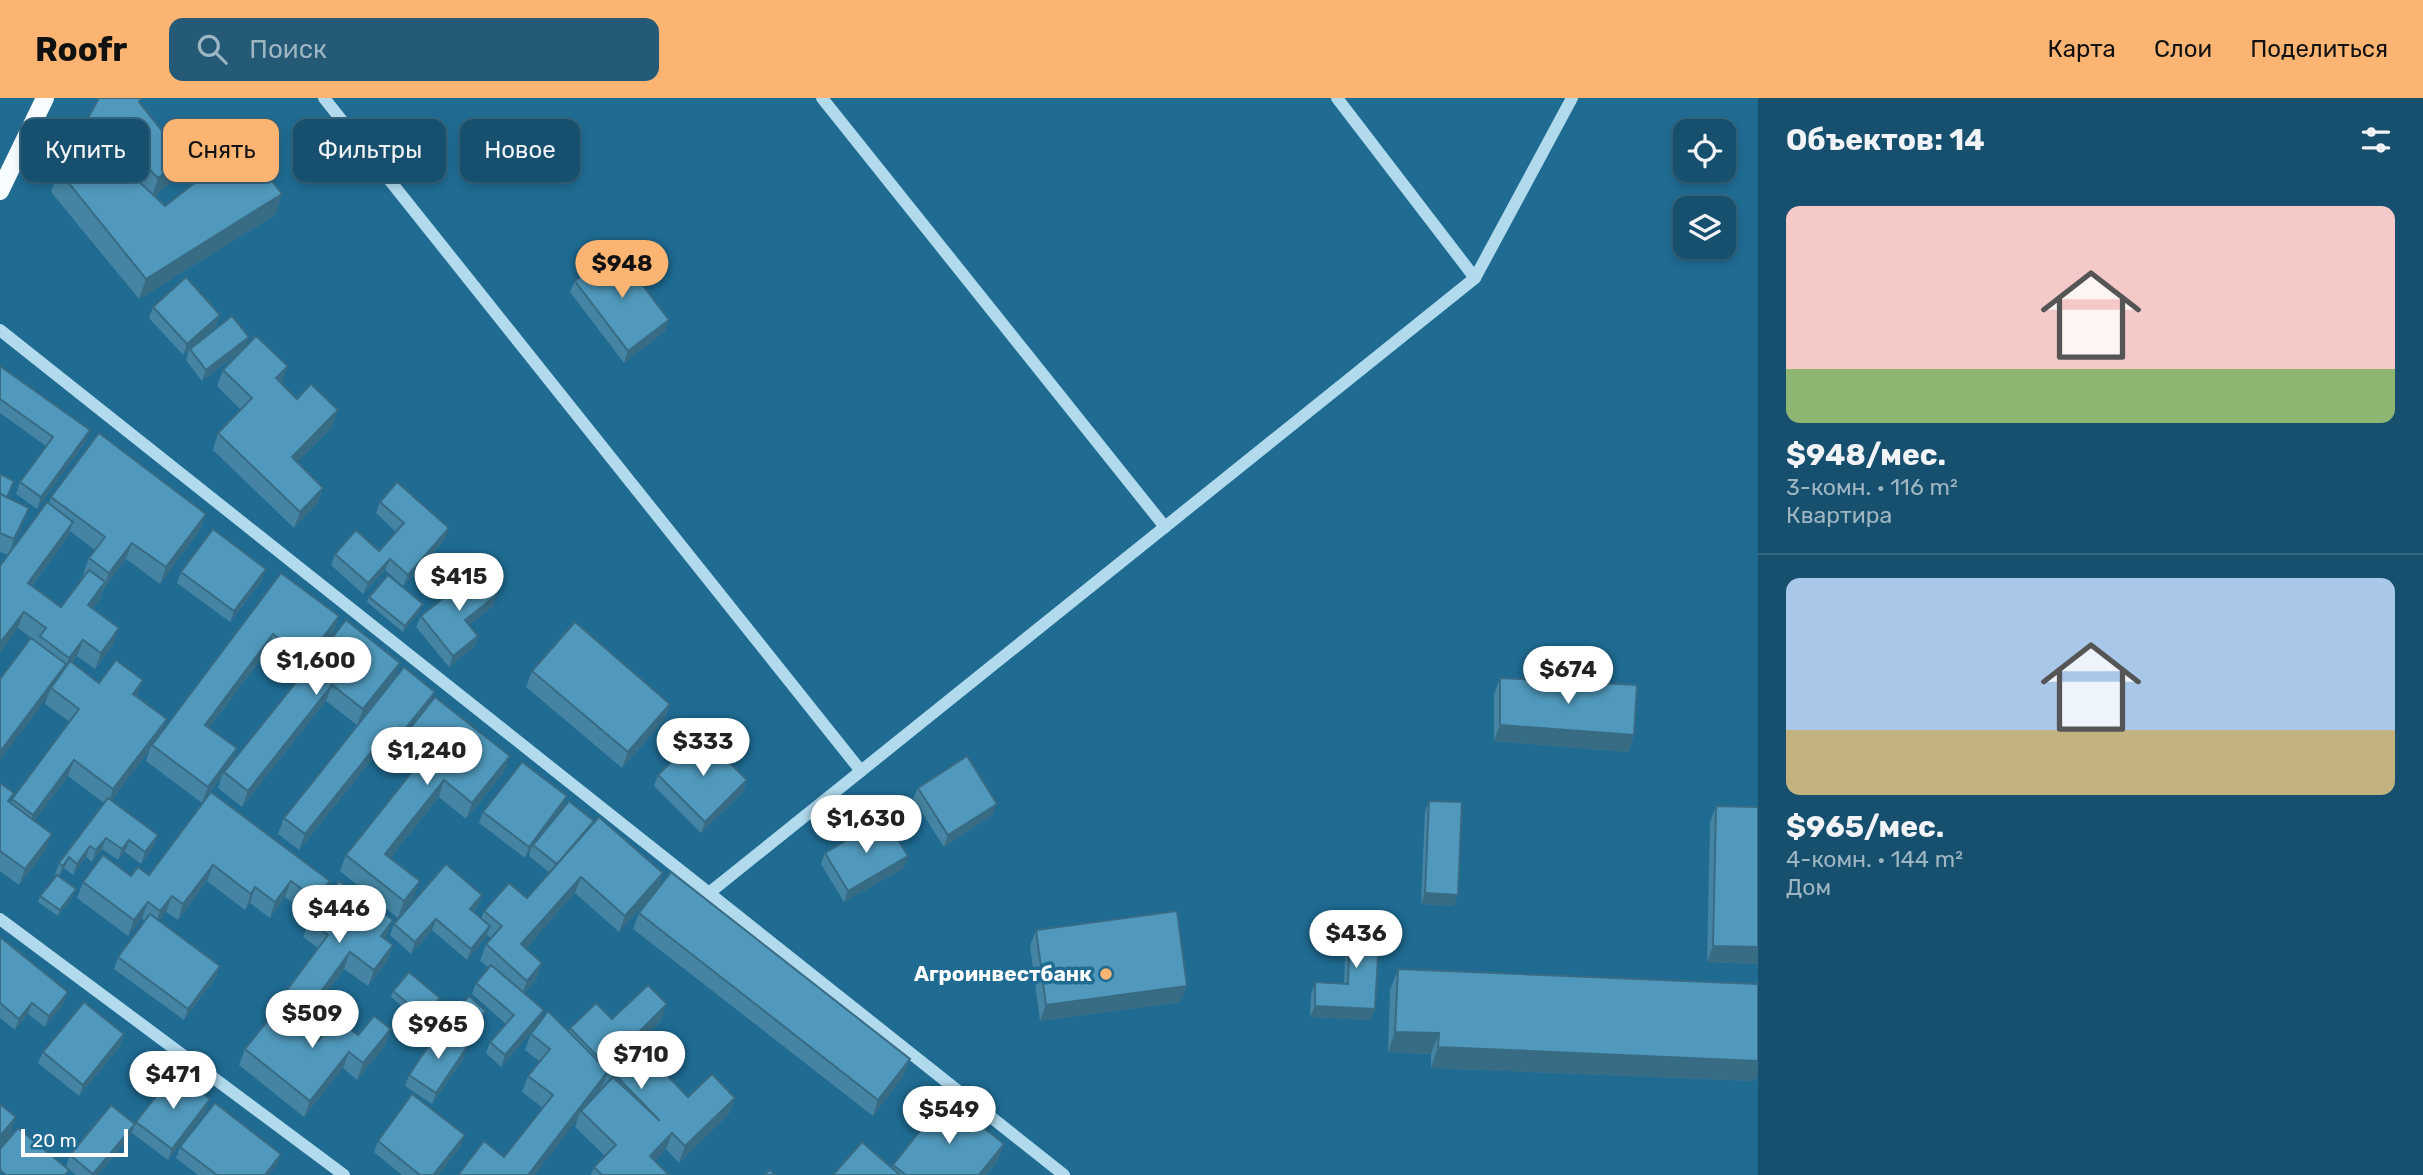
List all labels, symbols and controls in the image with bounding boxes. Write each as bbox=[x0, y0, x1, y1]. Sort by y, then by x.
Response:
search box bbox=[169, 18, 659, 81]
text: Roofr bbox=[35, 30, 127, 69]
icon: search bbox=[193, 30, 231, 68]
text: Поиск bbox=[249, 34, 327, 65]
text: Карта bbox=[2047, 35, 2116, 63]
text: Слои bbox=[2154, 35, 2212, 63]
text: Поделиться bbox=[2250, 35, 2388, 63]
chip: Купить bbox=[21, 119, 149, 182]
chip: Снять bbox=[163, 119, 279, 182]
chip: Фильтры bbox=[293, 119, 446, 182]
chip: Новое bbox=[460, 119, 580, 182]
map controls bbox=[1673, 119, 1736, 259]
button: locate bbox=[1673, 119, 1736, 182]
icon: filters bbox=[2357, 121, 2395, 159]
text: Объектов: 14 bbox=[1786, 122, 1985, 158]
button: layers bbox=[1673, 196, 1736, 259]
pin: $948 bbox=[581, 240, 663, 300]
text: $948 bbox=[591, 249, 653, 277]
icon: home bbox=[2028, 252, 2154, 378]
text: $948/мес. bbox=[1786, 437, 1946, 473]
text: 3-комн. · 116 m² bbox=[1786, 473, 1958, 501]
text: Квартира bbox=[1786, 501, 1892, 529]
pin: $415 bbox=[418, 554, 500, 613]
text: $415 bbox=[431, 562, 487, 590]
icon: home bbox=[2028, 624, 2154, 750]
pin: $1,600 bbox=[259, 638, 373, 697]
text: $1,600 bbox=[276, 646, 356, 674]
pin: $674 bbox=[1527, 646, 1609, 706]
text: $674 bbox=[1539, 655, 1597, 683]
pin: $333 bbox=[662, 718, 744, 778]
text: $333 bbox=[673, 727, 733, 755]
pin: $1,240 bbox=[370, 728, 484, 787]
text: $1,240 bbox=[387, 736, 467, 764]
pin: $1,630 bbox=[809, 796, 923, 855]
text: $1,630 bbox=[827, 804, 905, 832]
text: $965/мес. bbox=[1786, 809, 1944, 845]
text: 4-комн. · 144 m² bbox=[1786, 845, 1963, 873]
text: Дом bbox=[1786, 873, 1831, 901]
pin: $446 bbox=[298, 886, 380, 945]
text: $446 bbox=[308, 894, 370, 922]
pin: $436 bbox=[1315, 910, 1397, 970]
text: $436 bbox=[1325, 919, 1387, 947]
place label: Агроинвестбанк bbox=[914, 961, 1092, 986]
marker: Агроинвестбанк bbox=[1098, 966, 1114, 982]
pin: $509 bbox=[271, 990, 353, 1050]
text: $509 bbox=[282, 999, 342, 1027]
pin: $965 bbox=[397, 1002, 479, 1061]
text: $965 bbox=[408, 1010, 468, 1038]
pin: $710 bbox=[600, 1032, 682, 1091]
text: $710 bbox=[613, 1040, 669, 1068]
pin: $471 bbox=[132, 1052, 214, 1111]
text: $471 bbox=[145, 1060, 201, 1088]
pin: $549 bbox=[908, 1086, 990, 1146]
text: $549 bbox=[919, 1095, 979, 1123]
scale bar bbox=[21, 1126, 128, 1158]
text: 20 m bbox=[32, 1129, 77, 1152]

